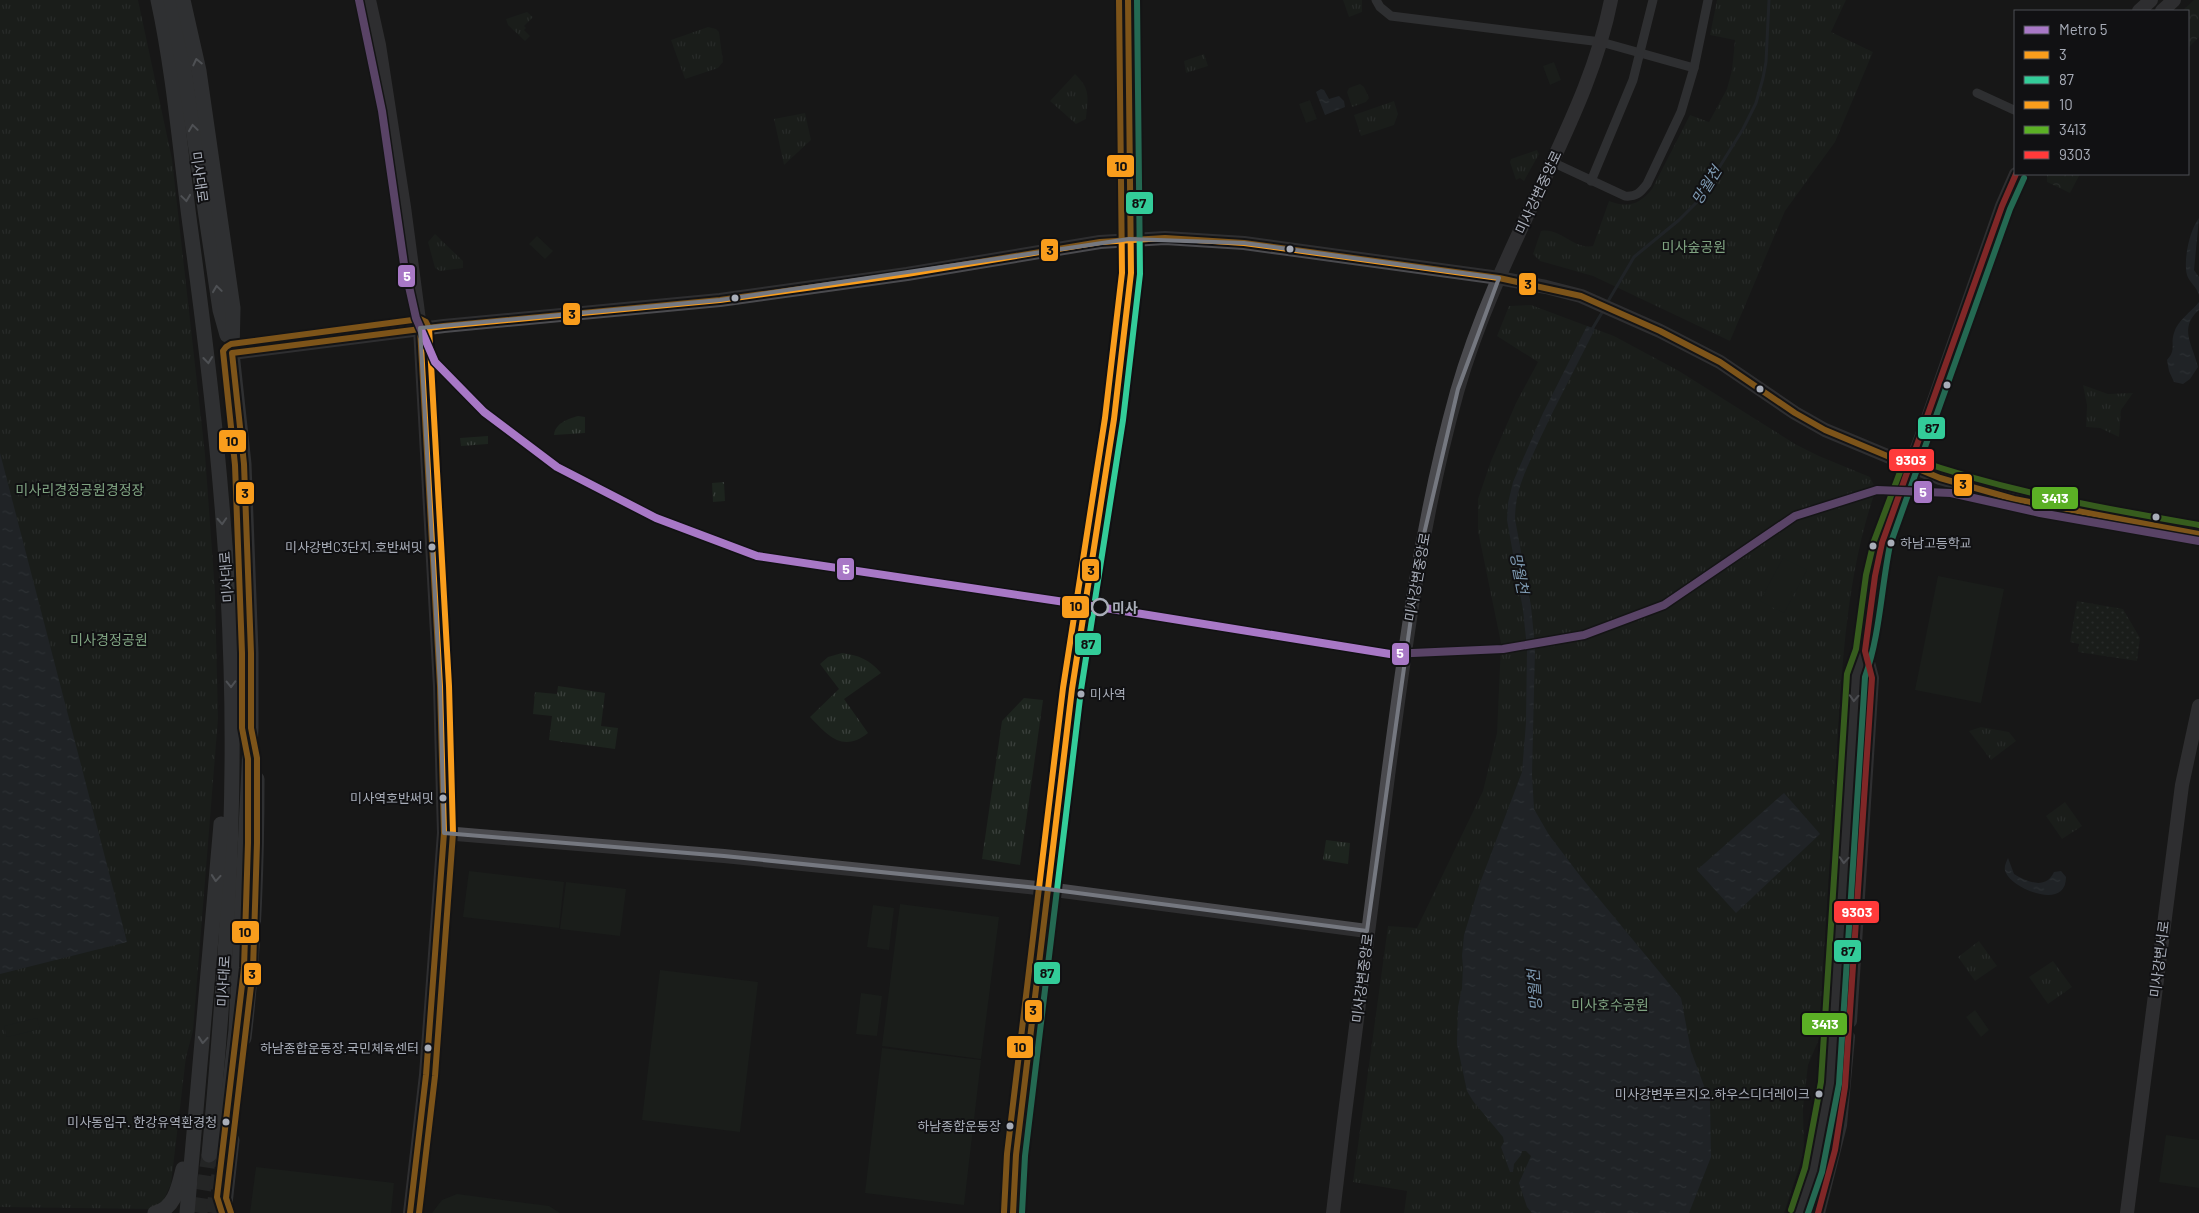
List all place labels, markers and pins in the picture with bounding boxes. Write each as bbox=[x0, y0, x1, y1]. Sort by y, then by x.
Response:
unlabelled marker bbox=[1285, 244, 1295, 254]
unlabelled marker bbox=[730, 293, 740, 303]
unlabelled marker bbox=[1942, 380, 1952, 390]
unlabelled marker bbox=[1755, 384, 1765, 394]
unlabelled marker bbox=[2151, 512, 2161, 522]
place label: 하남고등학교 bbox=[1900, 535, 1972, 551]
marker: 하남고등학교 bbox=[1886, 538, 1896, 548]
place label: 미사강변C3단지.호반써밋 bbox=[285, 539, 423, 555]
unlabelled marker bbox=[1868, 541, 1878, 551]
marker: 미사강변C3단지.호반써밋 bbox=[427, 542, 437, 552]
marker: 미사 bbox=[1091, 598, 1109, 616]
place label: 미사 bbox=[1112, 599, 1138, 616]
place label: 미사역 bbox=[1090, 686, 1126, 702]
marker: 미사역 bbox=[1076, 689, 1086, 699]
place label: 미사역호반써밋 bbox=[350, 790, 434, 806]
marker: 미사역호반써밋 bbox=[438, 793, 448, 803]
place label: 하남종합운동장.국민체육센터 bbox=[260, 1040, 419, 1056]
marker: 하남종합운동장.국민체육센터 bbox=[423, 1043, 433, 1053]
place label: 미사강변푸르지오.하우스디더레이크 bbox=[1615, 1086, 1810, 1102]
marker: 미사강변푸르지오.하우스디더레이크 bbox=[1814, 1089, 1824, 1099]
place label: 미사동입구. 한강유역환경청 bbox=[67, 1114, 217, 1130]
marker: 미사동입구. 한강유역환경청 bbox=[221, 1117, 231, 1127]
place label: 하남종합운동장 bbox=[917, 1118, 1001, 1134]
marker: 하남종합운동장 bbox=[1005, 1121, 1015, 1131]

